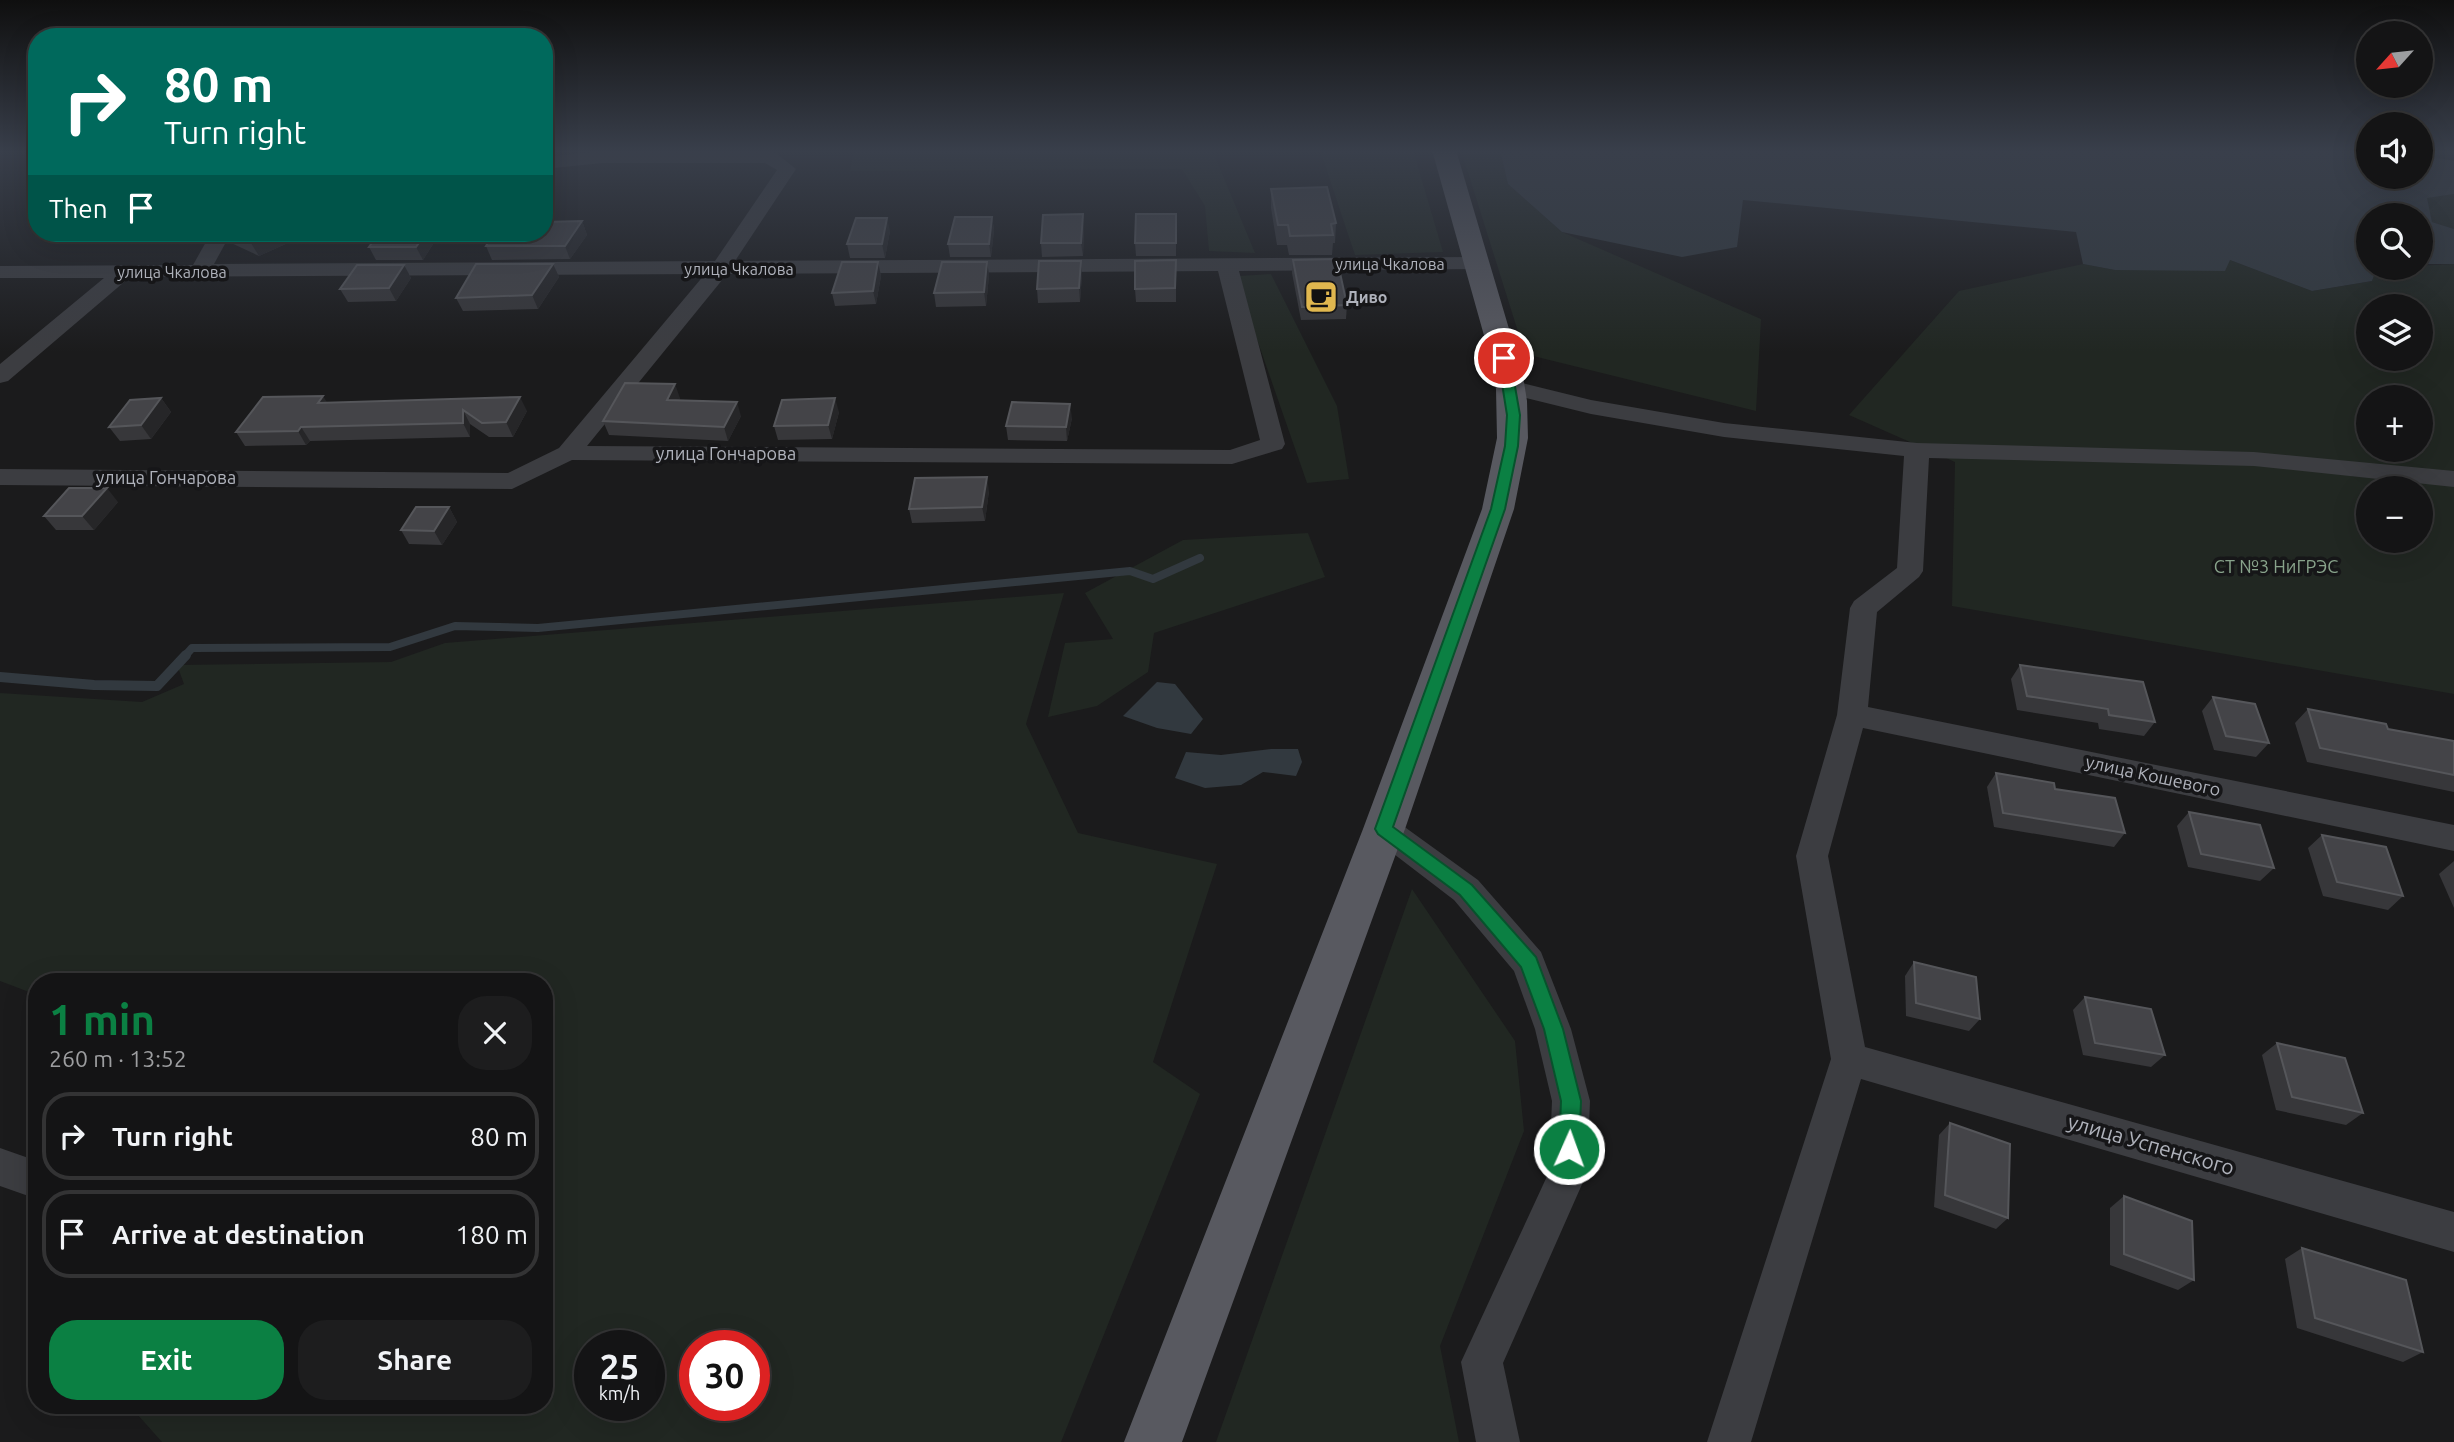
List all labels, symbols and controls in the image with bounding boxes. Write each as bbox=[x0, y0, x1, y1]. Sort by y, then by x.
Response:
north arrow bbox=[2356, 21, 2432, 98]
map controls bbox=[2356, 21, 2433, 553]
icon: right bbox=[49, 56, 140, 147]
text: 80 m bbox=[164, 56, 273, 111]
button: sound bbox=[2356, 112, 2433, 189]
text: Turn right bbox=[164, 114, 306, 150]
icon: arrive bbox=[122, 189, 160, 227]
text: Then bbox=[49, 194, 108, 223]
button: search bbox=[2356, 203, 2433, 280]
street label: улица Чкалова bbox=[1335, 255, 1445, 273]
street label: улица Чкалова bbox=[684, 260, 794, 278]
street label: улица Чкалова bbox=[117, 263, 227, 281]
cafe icon: Диво bbox=[1302, 278, 1340, 316]
place label: Диво bbox=[1346, 288, 1387, 306]
button: layers bbox=[2356, 294, 2433, 371]
pin bbox=[1474, 328, 1534, 388]
icon: arrive bbox=[1485, 339, 1523, 377]
button: + bbox=[2356, 385, 2433, 462]
street label: улица Гончарова bbox=[656, 443, 796, 463]
street label: улица Гончарова bbox=[96, 467, 236, 487]
button: − bbox=[2356, 476, 2433, 553]
park label: СТ №3 НиГРЭС bbox=[2214, 556, 2338, 576]
street label: улица Кошевого bbox=[2084, 751, 2223, 799]
text: 1 min bbox=[49, 996, 155, 1043]
button: close bbox=[458, 996, 532, 1070]
text: 260 m · 13:52 bbox=[49, 1046, 187, 1071]
street label: улица Успенского bbox=[2065, 1109, 2237, 1179]
position arrow bbox=[1532, 1112, 1606, 1186]
icon: right bbox=[53, 1117, 91, 1155]
text: Turn right bbox=[112, 1122, 233, 1151]
text: 80 m bbox=[470, 1122, 528, 1151]
icon: arrive bbox=[53, 1215, 91, 1253]
text: Arrive at destination bbox=[112, 1220, 365, 1249]
text: 180 m bbox=[456, 1220, 528, 1249]
button: Exit bbox=[49, 1320, 284, 1400]
button: Share bbox=[298, 1320, 532, 1400]
speed limit sign: 30 bbox=[679, 1330, 770, 1421]
text: 25 bbox=[600, 1346, 639, 1386]
text: km/h bbox=[599, 1383, 640, 1403]

